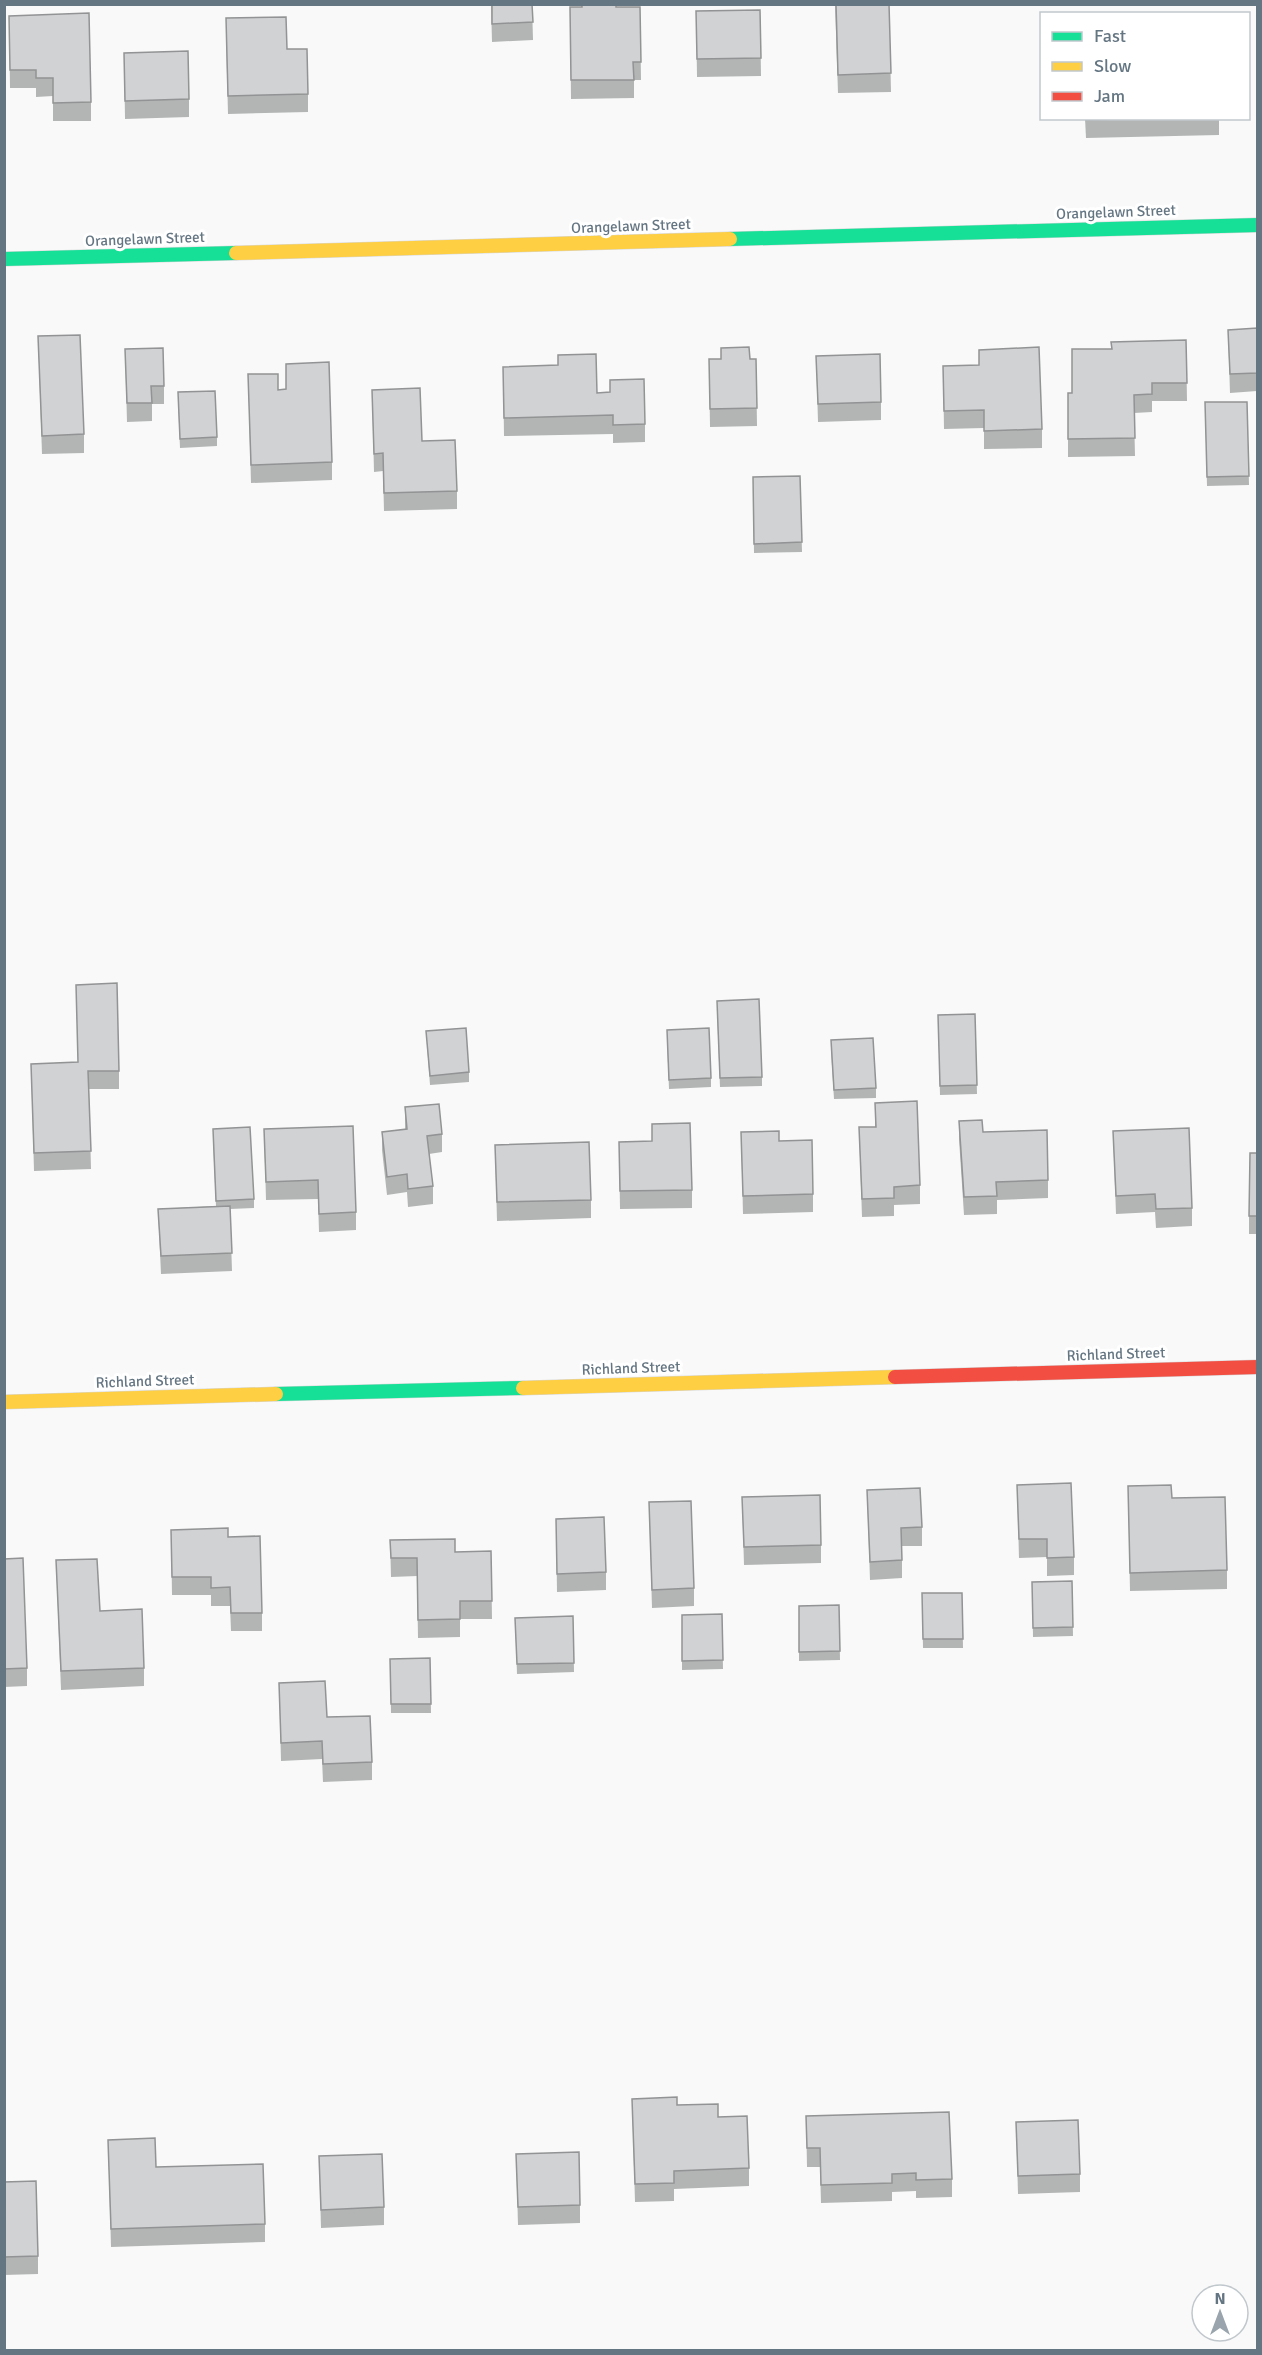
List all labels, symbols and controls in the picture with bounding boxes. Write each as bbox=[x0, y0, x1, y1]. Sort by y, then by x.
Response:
legend bbox=[1040, 12, 1250, 120]
text: Fast bbox=[1094, 25, 1126, 47]
text: Slow bbox=[1094, 55, 1131, 77]
text: Jam bbox=[1094, 85, 1125, 107]
street label: Orangelawn Street bbox=[1056, 201, 1176, 223]
street label: Orangelawn Street bbox=[571, 215, 691, 237]
street label: Orangelawn Street bbox=[85, 228, 205, 250]
street label: Richland Street bbox=[1066, 1343, 1166, 1365]
street label: Richland Street bbox=[581, 1357, 681, 1379]
street label: Richland Street bbox=[95, 1370, 195, 1392]
north arrow bbox=[1190, 2283, 1250, 2343]
text: N bbox=[1214, 2289, 1226, 2309]

